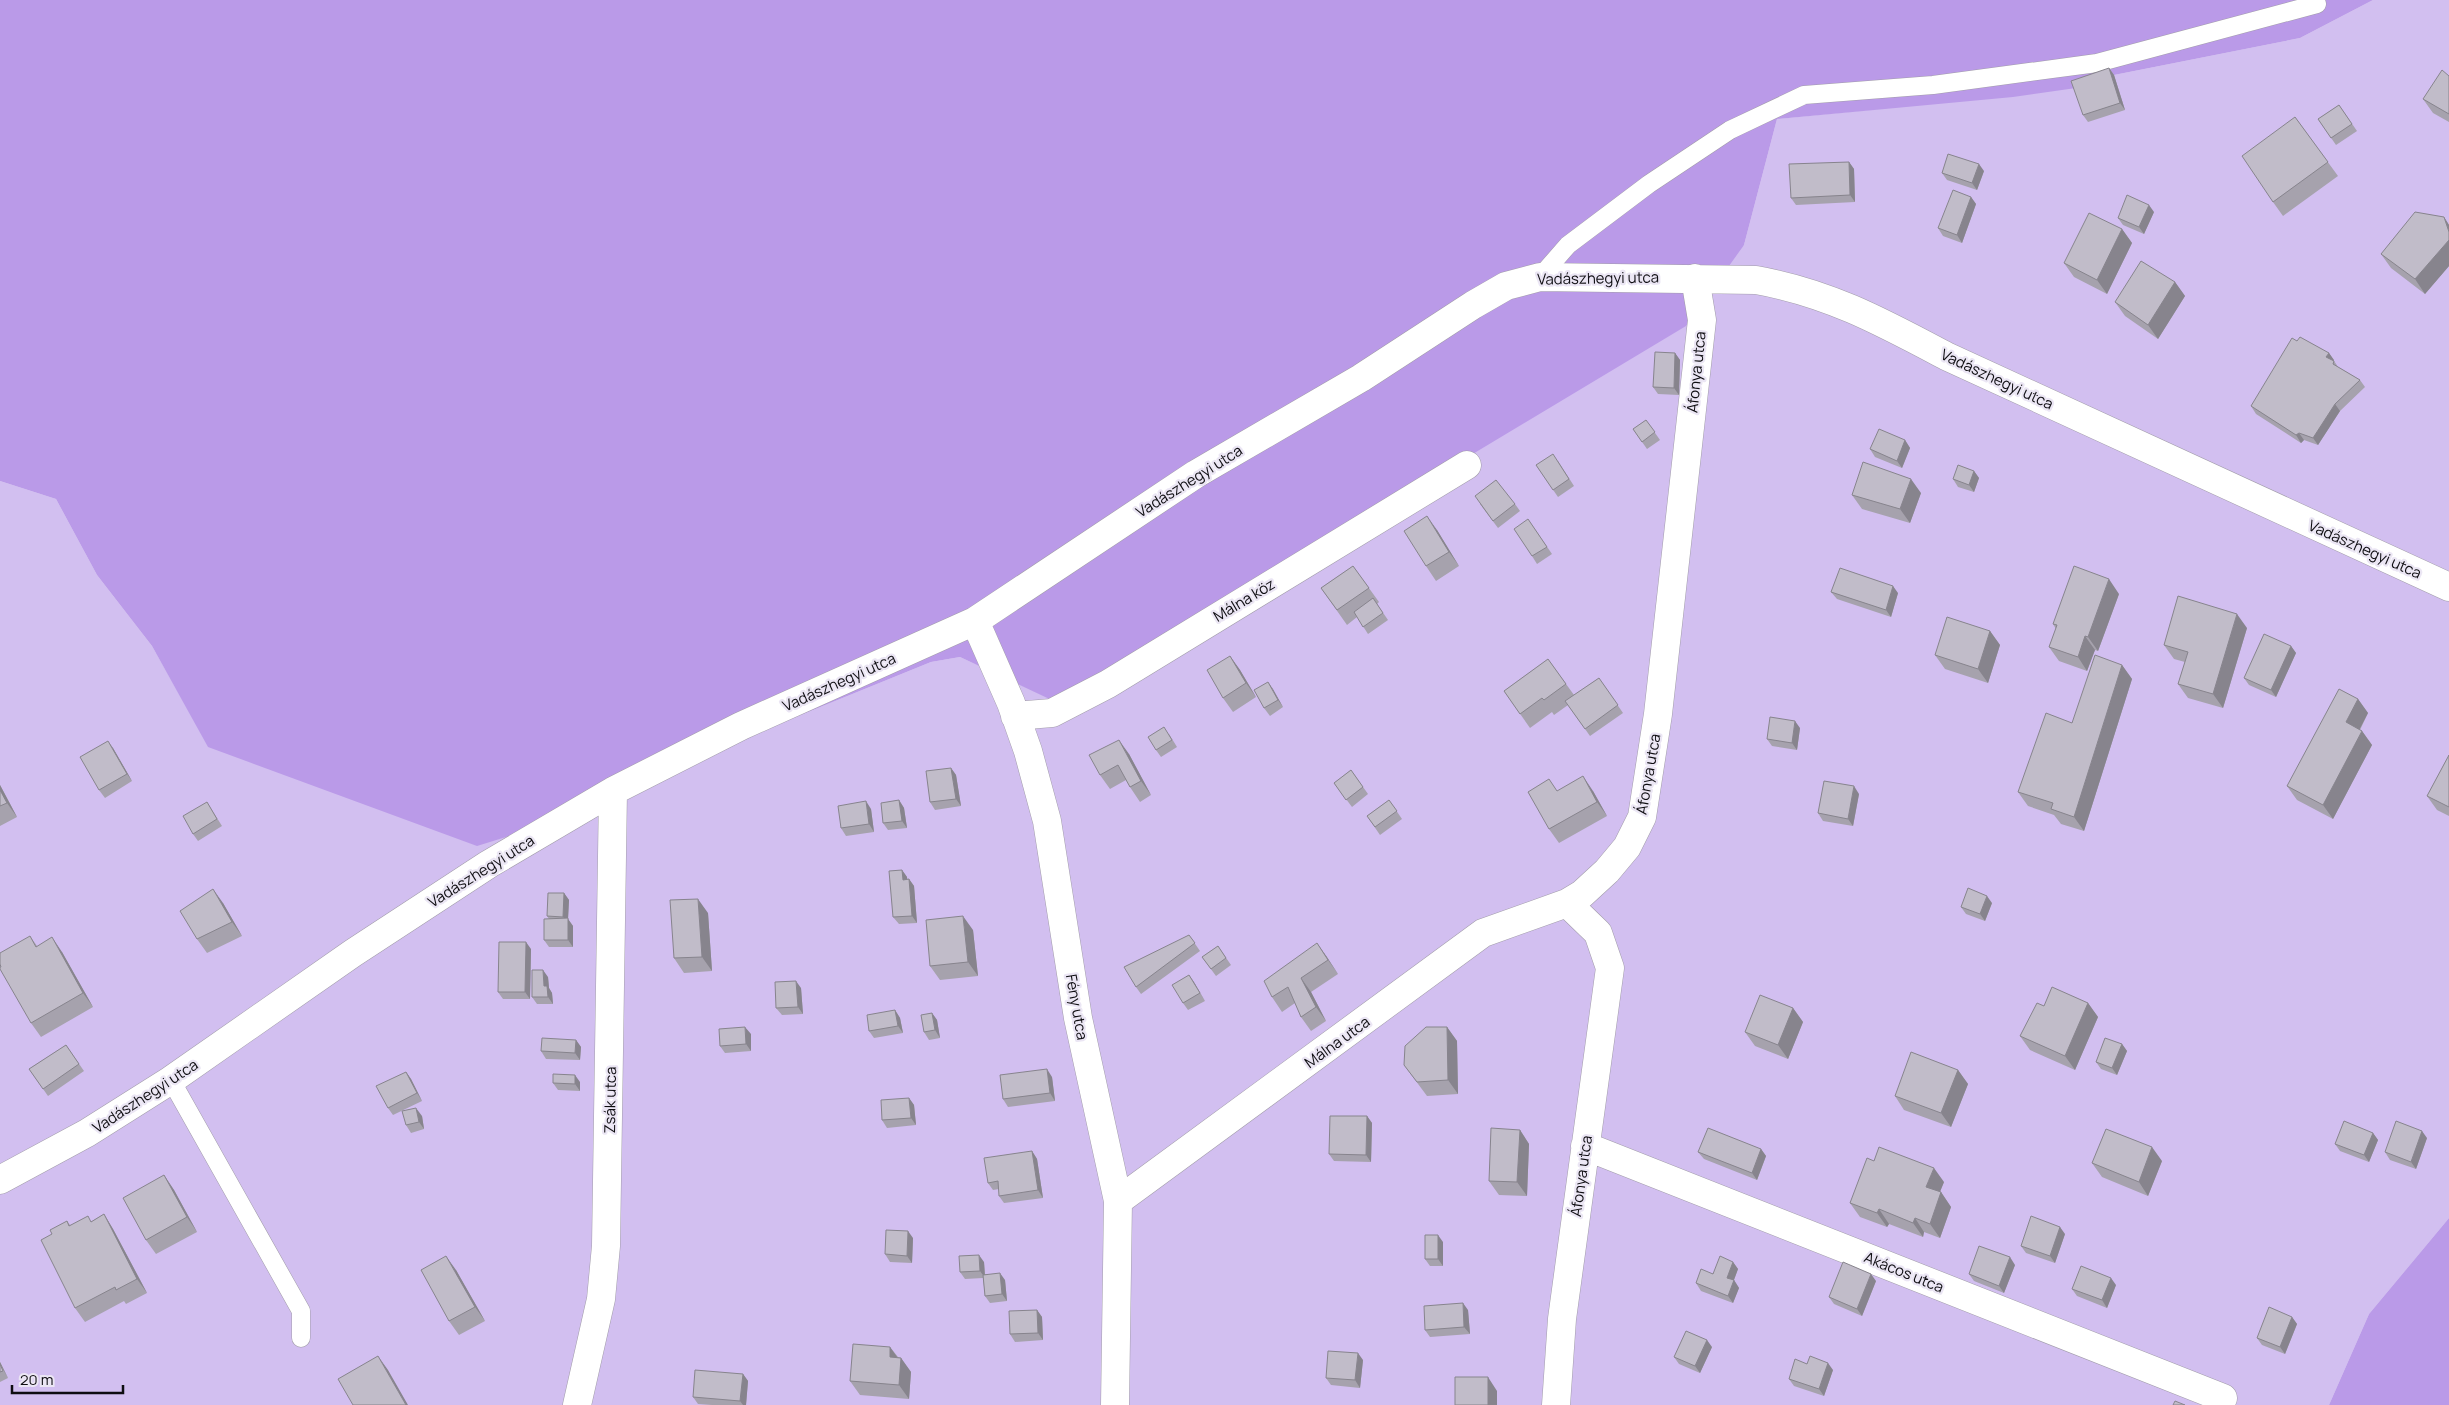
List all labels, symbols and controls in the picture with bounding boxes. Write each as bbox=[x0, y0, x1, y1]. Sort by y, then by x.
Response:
street label: Vadászhegyi utca bbox=[1537, 266, 1659, 290]
street label: Áfonya utca bbox=[1681, 330, 1711, 414]
street label: Vadászhegyi utca bbox=[1937, 344, 2057, 414]
street label: Vadászhegyi utca bbox=[1132, 440, 1246, 522]
street label: Vadászhegyi utca bbox=[2305, 515, 2425, 583]
street label: Málna köz bbox=[1209, 573, 1279, 627]
street label: Vadászhegyi utca bbox=[779, 648, 899, 716]
street label: Áfonya utca bbox=[1631, 732, 1665, 816]
street label: Vadászhegyi utca bbox=[424, 830, 538, 912]
street label: Fény utca bbox=[1061, 972, 1093, 1042]
street label: Málna utca bbox=[1300, 1011, 1374, 1073]
street label: Vadászhegyi utca bbox=[88, 1054, 202, 1138]
street label: Zsák utca bbox=[599, 1066, 621, 1134]
street label: Áfonya utca bbox=[1565, 1134, 1597, 1218]
street label: Akácos utca bbox=[1861, 1246, 1947, 1298]
scale bar bbox=[12, 1362, 124, 1394]
text: 20 m bbox=[20, 1369, 53, 1390]

